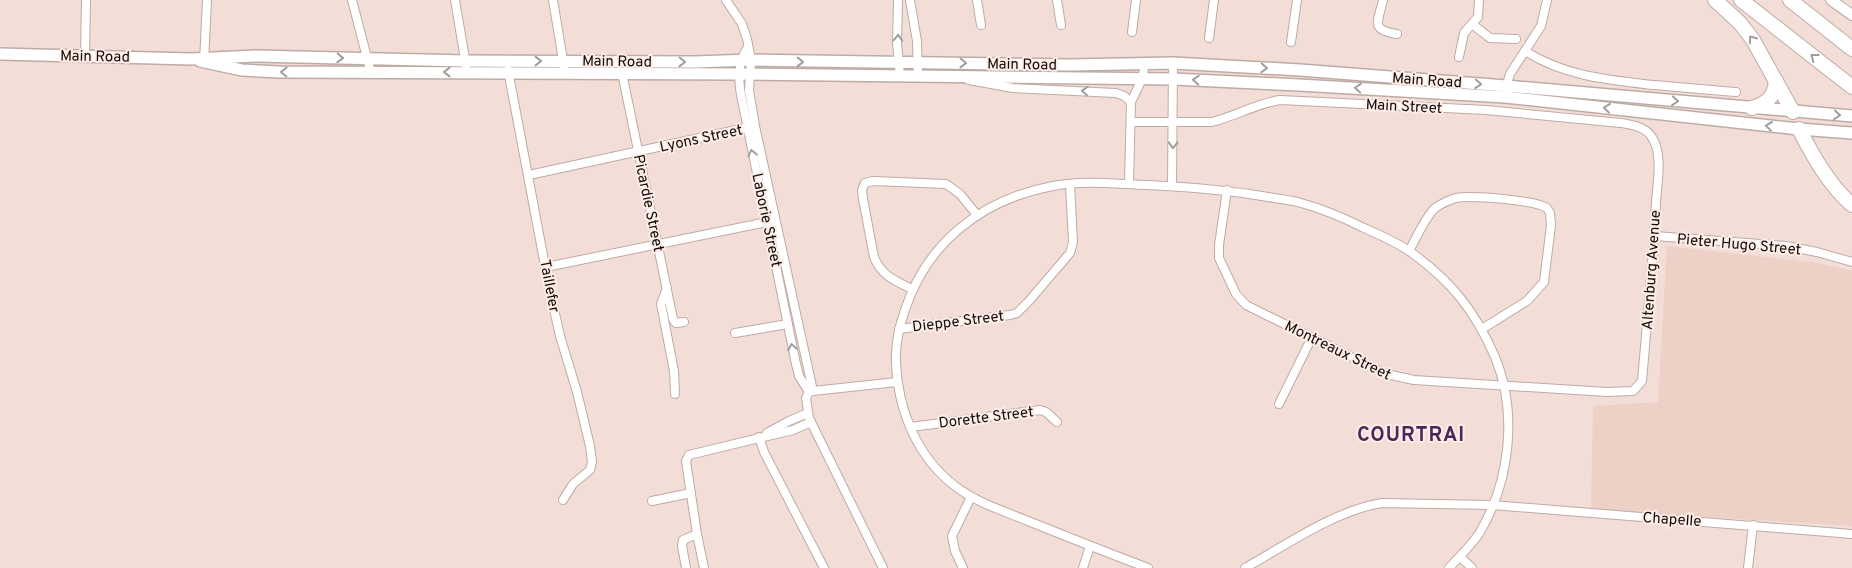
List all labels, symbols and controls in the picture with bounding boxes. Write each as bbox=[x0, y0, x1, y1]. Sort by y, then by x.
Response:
one-way arrow bbox=[892, 34, 903, 42]
one-way arrow bbox=[1749, 35, 1758, 45]
street label: Main Road bbox=[60, 47, 130, 68]
one-way arrow bbox=[337, 52, 345, 63]
street label: Main Road bbox=[582, 52, 652, 73]
street label: Main Road bbox=[987, 55, 1057, 76]
one-way arrow bbox=[1811, 55, 1820, 63]
one-way arrow bbox=[534, 56, 542, 66]
one-way arrow bbox=[796, 56, 804, 67]
one-way arrow bbox=[679, 57, 687, 67]
one-way arrow bbox=[959, 58, 967, 68]
one-way arrow bbox=[1260, 63, 1268, 74]
one-way arrow bbox=[280, 67, 288, 77]
one-way arrow bbox=[442, 67, 450, 77]
street label: Main Road bbox=[1391, 70, 1462, 93]
one-way arrow bbox=[1191, 74, 1199, 85]
one-way arrow bbox=[1475, 78, 1483, 89]
one-way arrow bbox=[1354, 83, 1362, 94]
one-way arrow bbox=[1081, 86, 1089, 97]
one-way arrow bbox=[1671, 95, 1679, 106]
street label: Main Street bbox=[1365, 96, 1443, 119]
one-way arrow bbox=[1603, 103, 1611, 114]
one-way arrow bbox=[1833, 110, 1841, 121]
street label: Lyons Street bbox=[658, 121, 744, 158]
one-way arrow bbox=[1764, 121, 1772, 132]
one-way arrow bbox=[1168, 142, 1178, 149]
one-way arrow bbox=[747, 149, 758, 158]
street label: Picardie Street bbox=[628, 153, 667, 254]
street label: Laborie Street bbox=[746, 172, 785, 269]
street label: Altenburg Avenue bbox=[1639, 209, 1666, 331]
street label: Pieter Hugo Street bbox=[1676, 231, 1802, 260]
street label: Taillefer bbox=[534, 258, 563, 315]
street label: Dieppe Street bbox=[911, 307, 1005, 338]
street label: Montreaux Street bbox=[1281, 317, 1394, 385]
one-way arrow bbox=[788, 342, 798, 351]
street label: Dorette Street bbox=[938, 403, 1035, 434]
district label: COURTRAI bbox=[1357, 423, 1465, 449]
street label: Chapelle bbox=[1642, 509, 1702, 532]

